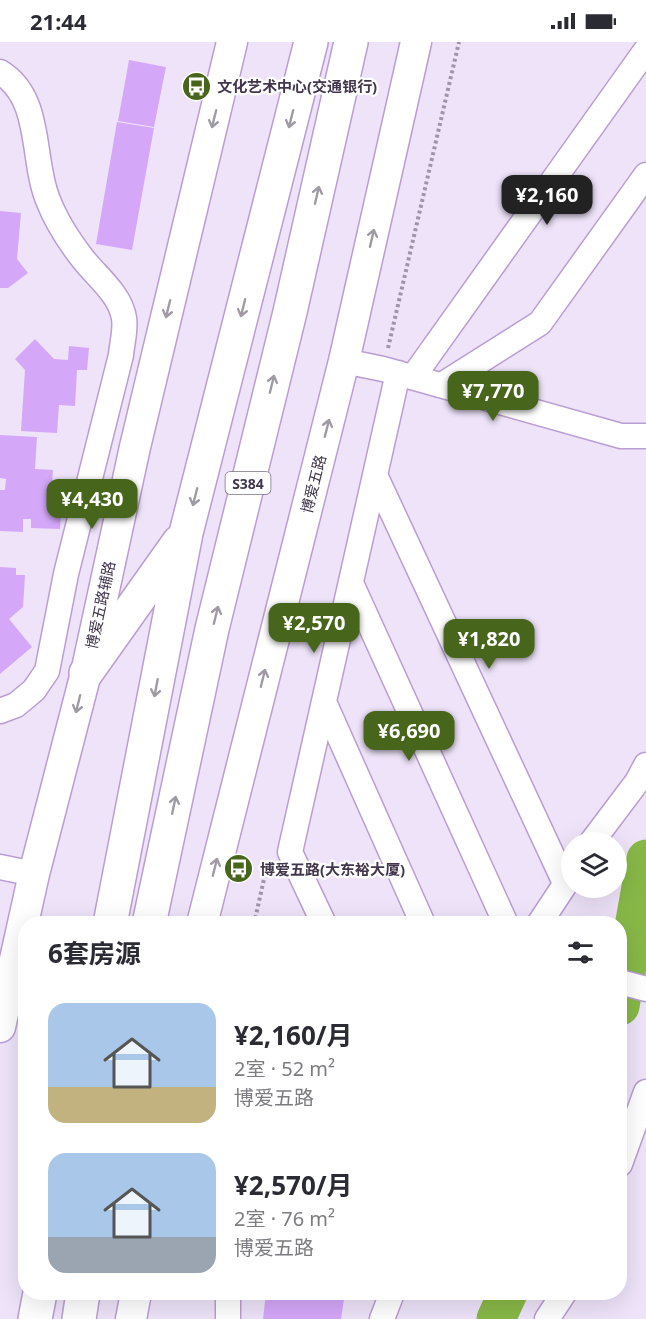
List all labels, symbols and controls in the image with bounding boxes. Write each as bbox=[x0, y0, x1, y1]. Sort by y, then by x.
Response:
text: 21:44 bbox=[30, 6, 87, 36]
bus stop icon: 文化艺术中心(交通银行) bbox=[180, 70, 212, 102]
place label: 文化艺术中心(交通银行) bbox=[217, 76, 377, 96]
one-way arrow bbox=[285, 109, 297, 128]
one-way arrow bbox=[207, 110, 219, 129]
pin: ¥2,160 bbox=[498, 175, 596, 226]
text: ¥2,160 bbox=[516, 181, 578, 208]
one-way arrow bbox=[311, 185, 323, 204]
one-way arrow bbox=[366, 229, 378, 248]
one-way arrow bbox=[237, 298, 248, 317]
one-way arrow bbox=[162, 299, 173, 318]
pin: ¥7,770 bbox=[444, 371, 542, 422]
one-way arrow bbox=[267, 375, 279, 394]
text: ¥7,770 bbox=[462, 377, 524, 404]
one-way arrow bbox=[322, 419, 334, 438]
street label: 博爱五路 bbox=[296, 452, 330, 516]
road number: S384 bbox=[226, 472, 270, 494]
pin: ¥4,430 bbox=[43, 479, 141, 530]
text: ¥4,430 bbox=[61, 485, 123, 512]
one-way arrow bbox=[188, 487, 200, 506]
street label: 博爱五路辅路 bbox=[81, 559, 119, 651]
pin: ¥2,570 bbox=[265, 603, 363, 654]
one-way arrow bbox=[210, 605, 222, 624]
text: ¥2,570 bbox=[283, 609, 345, 636]
pin: ¥1,820 bbox=[440, 619, 538, 670]
text: ¥1,820 bbox=[458, 625, 520, 652]
one-way arrow bbox=[258, 669, 270, 688]
one-way arrow bbox=[150, 678, 161, 697]
one-way arrow bbox=[72, 694, 84, 713]
pin: ¥6,690 bbox=[360, 711, 458, 762]
text: ¥6,690 bbox=[378, 717, 440, 744]
one-way arrow bbox=[169, 796, 181, 815]
map controls bbox=[561, 832, 627, 898]
button: layers bbox=[561, 832, 627, 898]
bus stop icon: 博爱五路(大东裕大厦) bbox=[223, 853, 255, 885]
one-way arrow bbox=[210, 858, 222, 877]
place label: 博爱五路(大东裕大厦) bbox=[260, 859, 405, 879]
text: 6套房源 bbox=[48, 935, 141, 971]
icon: filters bbox=[564, 936, 597, 969]
text: ¥2,160/月 bbox=[234, 1017, 353, 1053]
icon: home bbox=[96, 1027, 168, 1099]
text: 2室 · 52 m² bbox=[234, 1055, 335, 1082]
text: 博爱五路 bbox=[234, 1084, 314, 1111]
text: ¥2,570/月 bbox=[234, 1167, 353, 1203]
icon: home bbox=[96, 1177, 168, 1249]
text: 2室 · 76 m² bbox=[234, 1205, 335, 1232]
text: 博爱五路 bbox=[234, 1234, 314, 1261]

